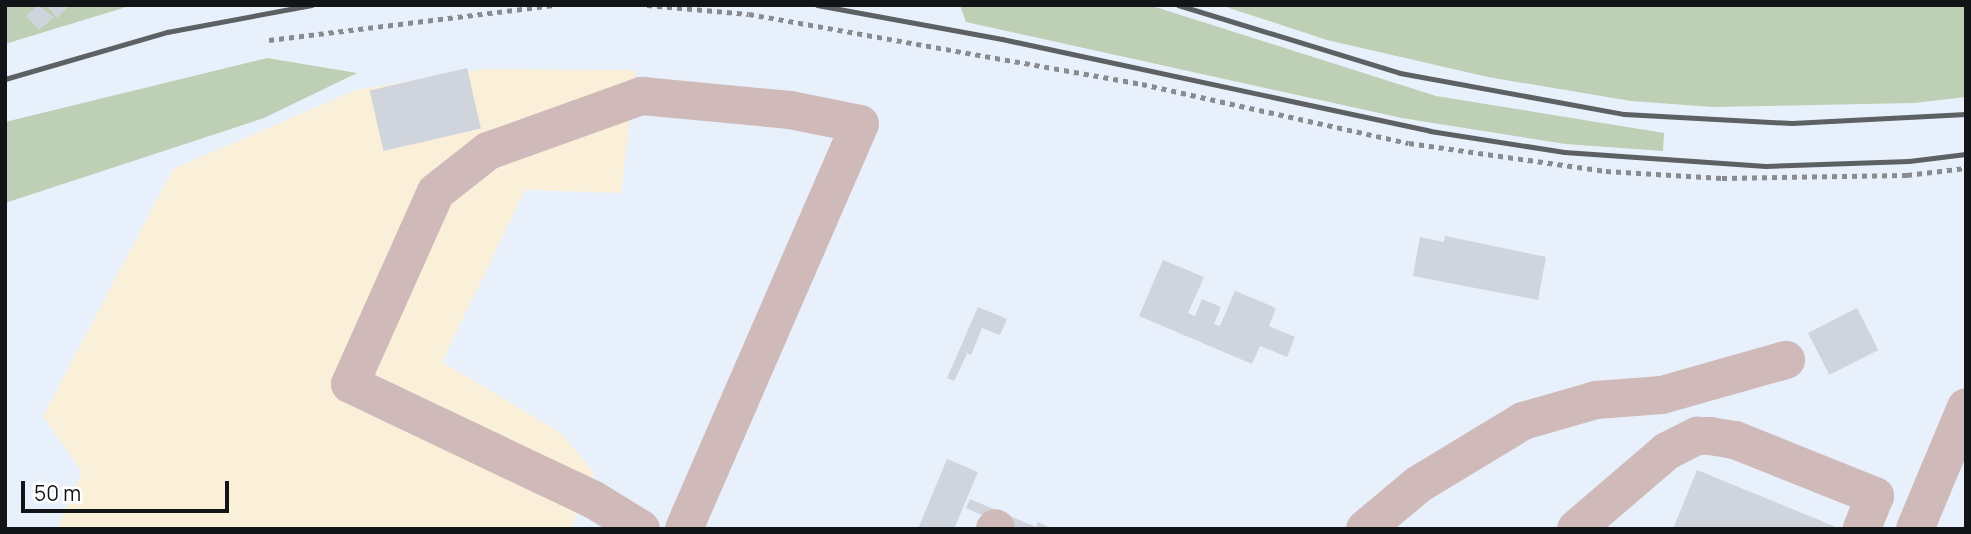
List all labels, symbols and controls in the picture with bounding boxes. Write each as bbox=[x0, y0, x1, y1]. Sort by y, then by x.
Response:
scale bar bbox=[24, 468, 233, 512]
text: 50 m bbox=[34, 479, 81, 507]

